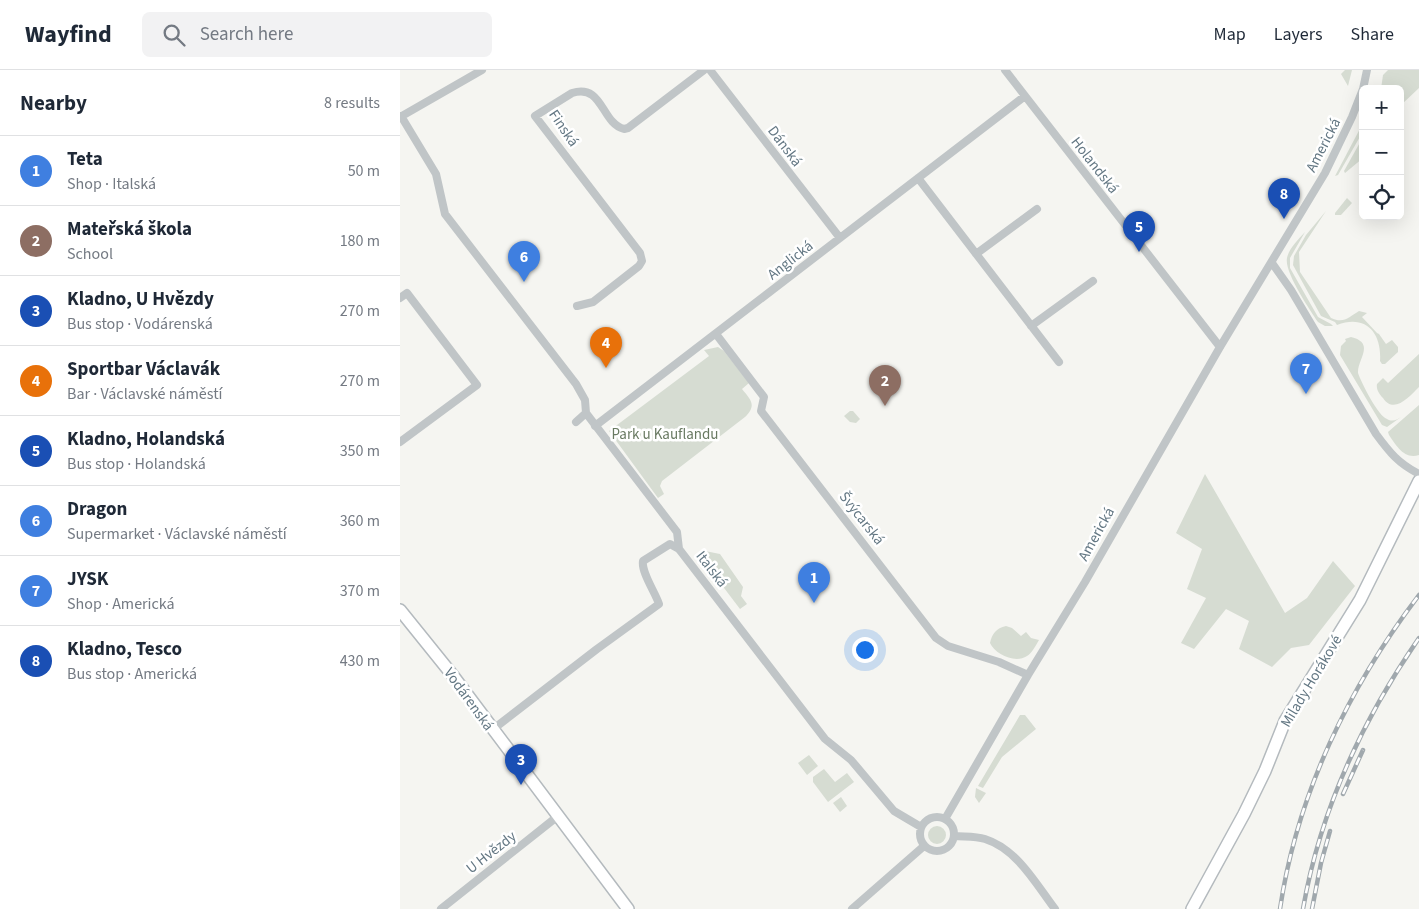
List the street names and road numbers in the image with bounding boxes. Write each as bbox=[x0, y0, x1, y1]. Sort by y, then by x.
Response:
street label: Finská bbox=[544, 106, 584, 151]
street label: Americká bbox=[1301, 114, 1346, 176]
street label: Dánská bbox=[762, 122, 807, 171]
street label: Holandská bbox=[1066, 132, 1123, 198]
street label: Anglická bbox=[763, 236, 818, 285]
street label: Švýcarská bbox=[834, 487, 889, 549]
street label: Americká bbox=[1073, 504, 1120, 565]
street label: Italská bbox=[691, 547, 733, 592]
street label: Milady Horákové bbox=[1276, 631, 1347, 731]
street label: Vodárenská bbox=[439, 663, 499, 735]
street label: U Hvězdy bbox=[462, 826, 521, 879]

